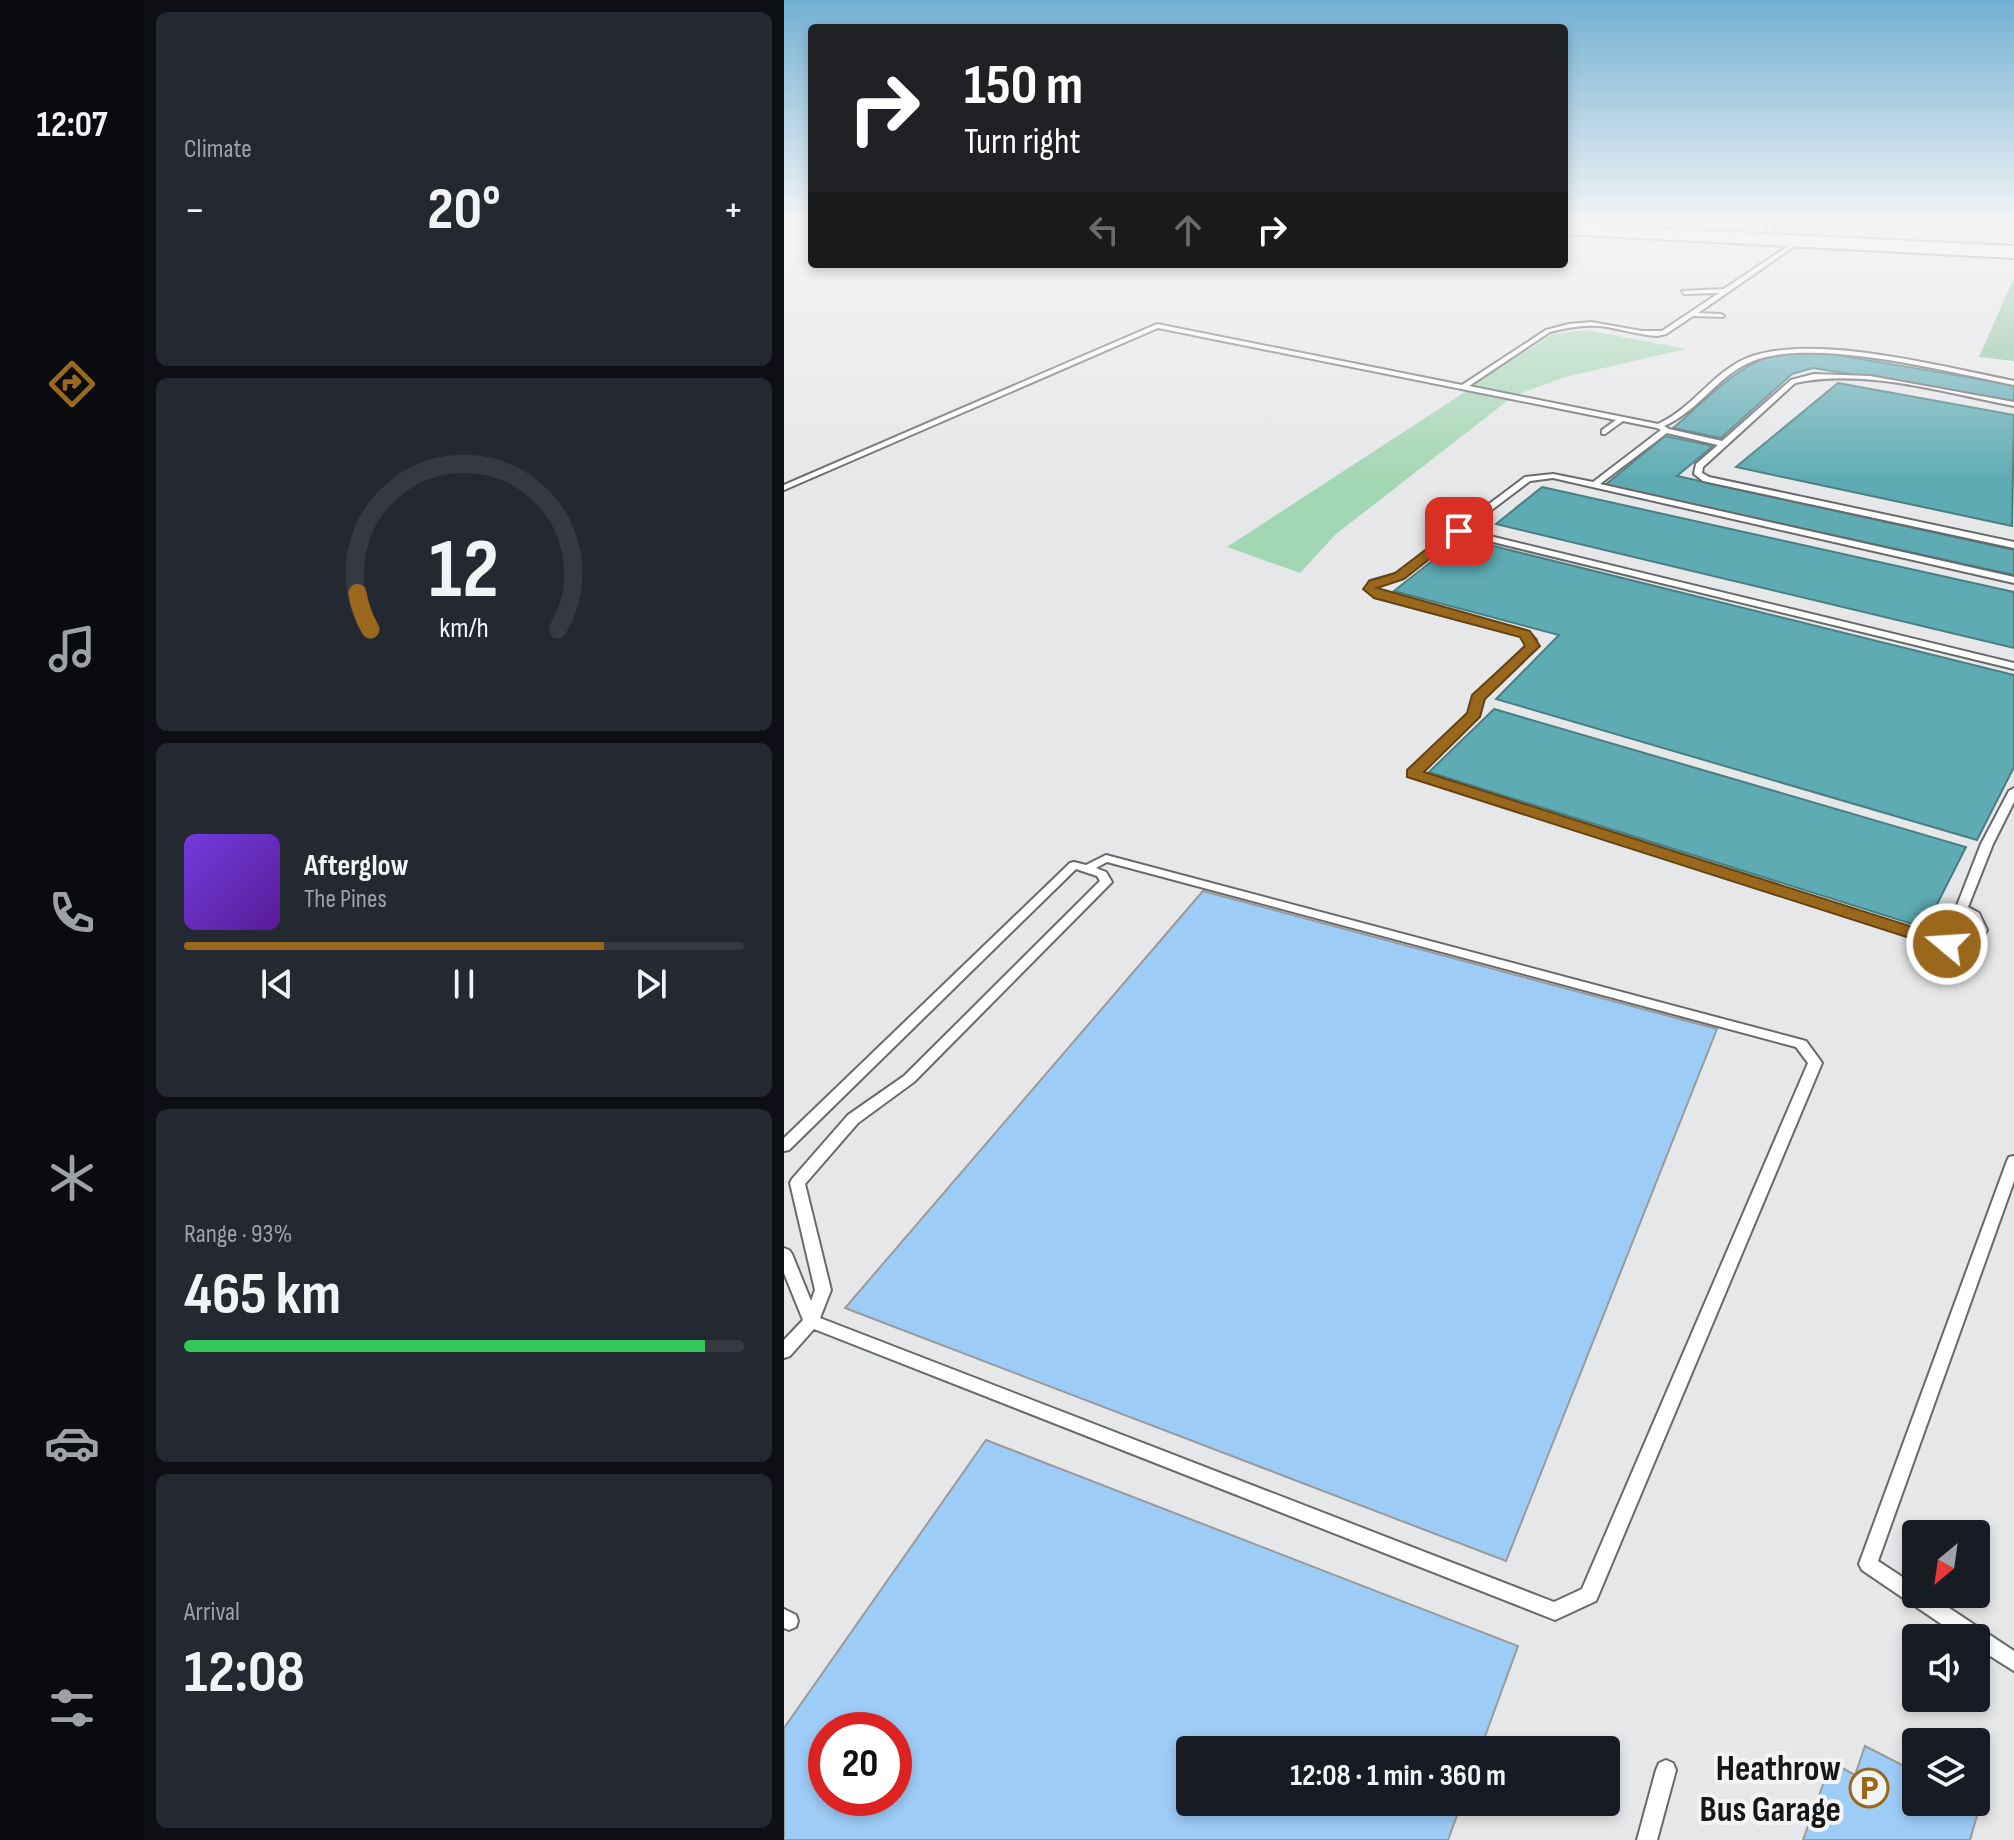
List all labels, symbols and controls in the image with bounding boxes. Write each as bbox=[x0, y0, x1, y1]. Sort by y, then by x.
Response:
text: 150 m bbox=[964, 53, 1083, 120]
icon: right bbox=[832, 56, 936, 160]
text: 12:07 bbox=[36, 104, 108, 147]
text: Turn right bbox=[964, 121, 1081, 164]
text: Climate bbox=[184, 134, 252, 165]
text: 20° bbox=[427, 174, 501, 246]
text: − bbox=[184, 184, 206, 237]
text: + bbox=[722, 184, 744, 237]
icon: left bbox=[1082, 208, 1126, 252]
icon: ahead bbox=[1166, 208, 1210, 252]
icon: right bbox=[1250, 208, 1294, 252]
icon: directions bbox=[44, 356, 100, 412]
pin bbox=[1425, 497, 1493, 565]
icon: arrive bbox=[1437, 509, 1481, 553]
text: 12 bbox=[429, 521, 499, 621]
text: km/h bbox=[439, 612, 489, 647]
icon: music bbox=[44, 621, 100, 677]
text: Afterglow bbox=[304, 848, 409, 884]
text: The Pines bbox=[304, 884, 387, 915]
icon: phone bbox=[44, 885, 100, 941]
position arrow bbox=[1905, 902, 1989, 986]
icon: previous bbox=[255, 962, 299, 1006]
icon: pause bbox=[442, 962, 486, 1006]
icon: next bbox=[629, 962, 673, 1006]
icon: climate bbox=[44, 1150, 100, 1206]
text: Range · 93% bbox=[184, 1219, 292, 1250]
text: 465 km bbox=[184, 1259, 341, 1331]
icon: car bbox=[44, 1415, 100, 1471]
north arrow bbox=[1902, 1520, 1990, 1608]
map controls bbox=[1902, 1520, 1990, 1816]
text: Arrival bbox=[184, 1597, 240, 1628]
button: sound bbox=[1902, 1624, 1990, 1712]
text: 12:08 bbox=[184, 1637, 305, 1709]
icon: filters bbox=[44, 1680, 100, 1736]
speed limit sign: 20 bbox=[808, 1712, 912, 1816]
button: layers bbox=[1902, 1728, 1990, 1816]
place label: Heathrow Bus Garage bbox=[1700, 1748, 1841, 1832]
text: 12:08 · 1 min · 360 m bbox=[1290, 1758, 1506, 1794]
parking icon: Heathrow Bus Garage bbox=[1848, 1767, 1890, 1809]

